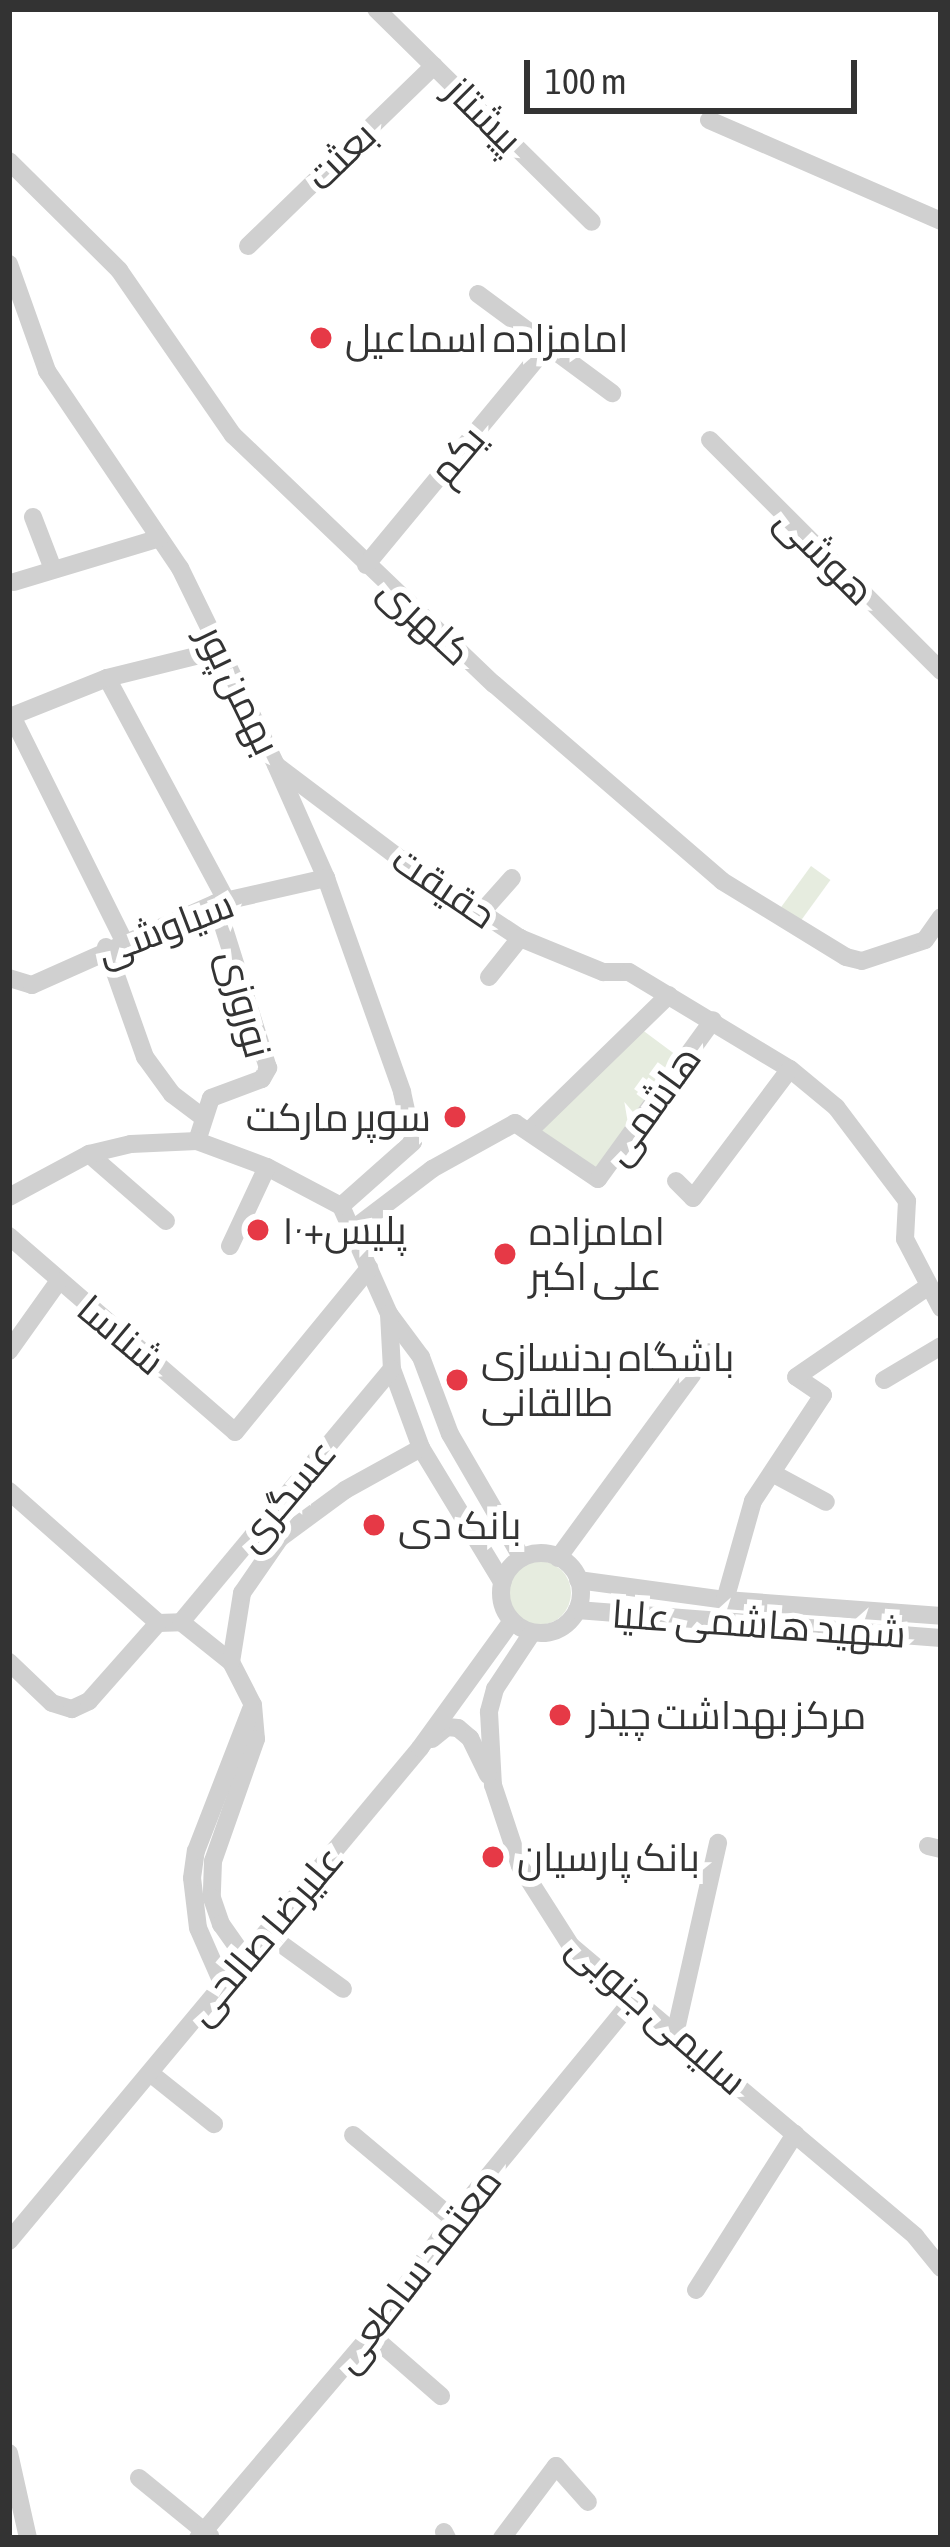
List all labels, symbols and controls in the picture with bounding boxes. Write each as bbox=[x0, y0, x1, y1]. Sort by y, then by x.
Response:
scale bar bbox=[530, 36, 863, 110]
text: 100 m bbox=[545, 60, 627, 102]
street label: پیشتاز bbox=[436, 67, 532, 163]
street label: بعثت bbox=[296, 112, 386, 200]
place label: امامزاده اسماعیل bbox=[345, 315, 629, 361]
marker: امامزاده اسماعیل bbox=[308, 325, 334, 351]
street label: یکم bbox=[419, 416, 495, 494]
street label: هوشی bbox=[766, 497, 884, 615]
street label: کلهری bbox=[369, 567, 481, 675]
street label: بهمن پور bbox=[188, 618, 290, 762]
street label: حقیقت bbox=[383, 835, 505, 939]
street label: سیاوشی bbox=[90, 880, 240, 976]
street label: نوروزی bbox=[208, 945, 282, 1063]
street label: هاشمی bbox=[593, 1036, 711, 1174]
place label: سوپر مارکت bbox=[246, 1094, 431, 1140]
marker: سوپر مارکت bbox=[442, 1104, 468, 1130]
place label: پلیس+۱۰ bbox=[282, 1207, 407, 1253]
place label: امامزاده علی اکبر bbox=[529, 1209, 665, 1300]
marker: پلیس+۱۰ bbox=[245, 1217, 271, 1243]
marker: امامزاده علی اکبر bbox=[492, 1241, 518, 1267]
street label: شناسا bbox=[68, 1285, 174, 1385]
place label: باشگاه بدنسازی طالقانی bbox=[481, 1335, 734, 1426]
marker: باشگاه بدنسازی طالقانی bbox=[444, 1367, 470, 1393]
street label: عسگری bbox=[226, 1430, 346, 1560]
place label: بانک دی bbox=[398, 1502, 521, 1548]
marker: بانک دی bbox=[361, 1512, 387, 1538]
street label: شهید هاشمی علیا bbox=[610, 1590, 908, 1658]
place label: مرکز بهداشت چیذر bbox=[587, 1692, 866, 1738]
marker: مرکز بهداشت چیذر bbox=[544, 1699, 576, 1731]
place label: بانک پارسیان bbox=[517, 1834, 700, 1880]
street label: علیرضا صالحی bbox=[177, 1836, 353, 2034]
marker: بانک پارسیان bbox=[480, 1844, 506, 1870]
street label: سلیمی جنوبی bbox=[558, 1923, 756, 2105]
street label: معتمد ساطعی bbox=[323, 2159, 511, 2381]

